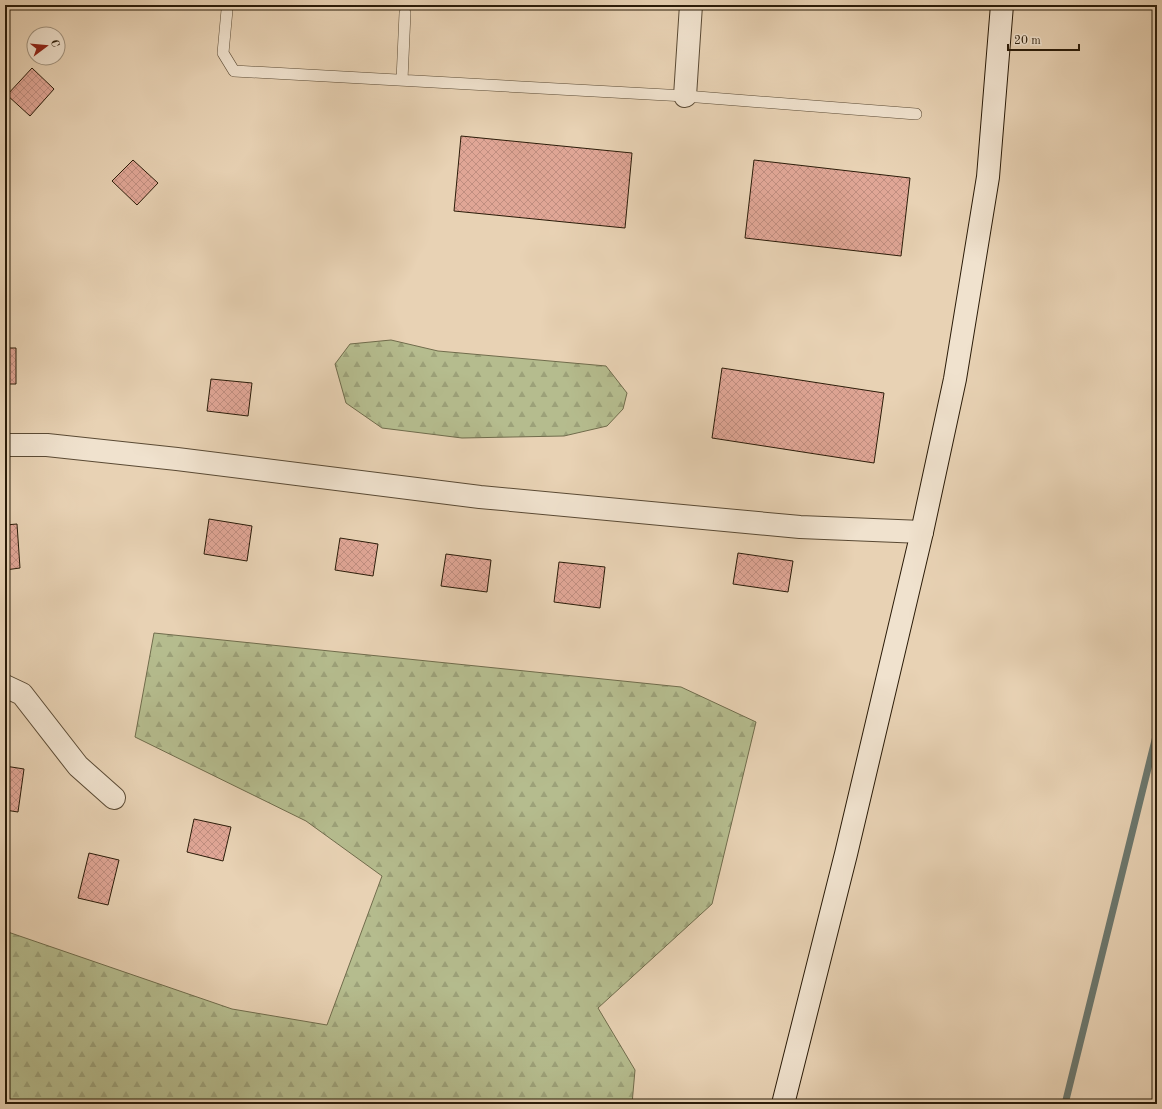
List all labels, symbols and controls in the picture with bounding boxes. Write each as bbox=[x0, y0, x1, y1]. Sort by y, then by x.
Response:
north arrow bbox=[26, 26, 66, 66]
scale bar bbox=[1008, 26, 1079, 52]
text: 20 m bbox=[1014, 35, 1041, 47]
text: С bbox=[48, 39, 60, 49]

